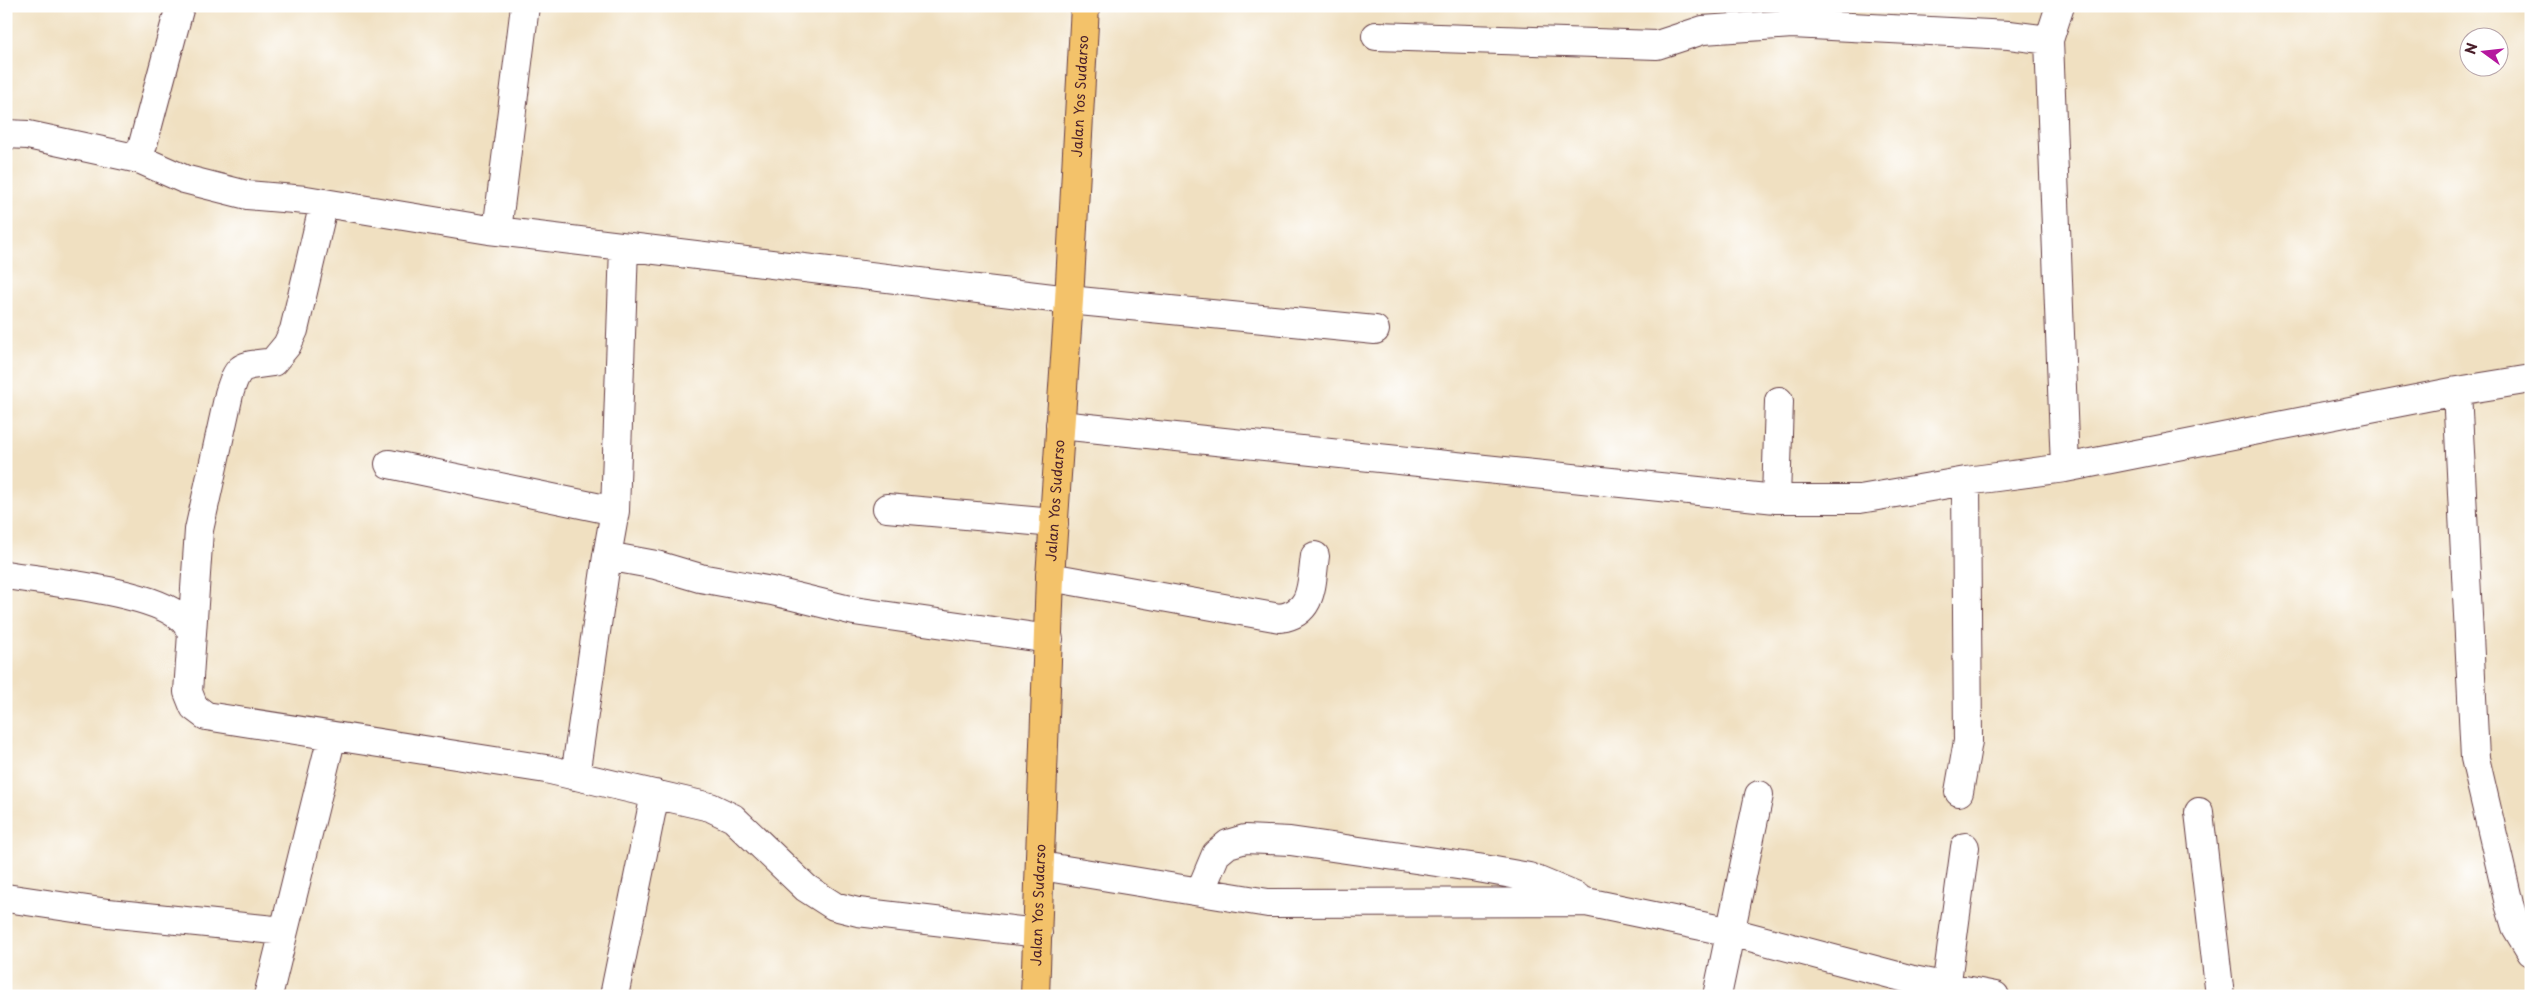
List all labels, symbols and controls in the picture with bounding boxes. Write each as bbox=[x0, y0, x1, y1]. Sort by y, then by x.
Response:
north arrow bbox=[2460, 28, 2510, 78]
street label: Jalan Yos Sudarso bbox=[1066, 34, 1093, 158]
text: N bbox=[2459, 40, 2483, 57]
street label: Jalan Yos Sudarso bbox=[1040, 439, 1069, 562]
street label: Jalan Yos Sudarso bbox=[1025, 843, 1050, 966]

